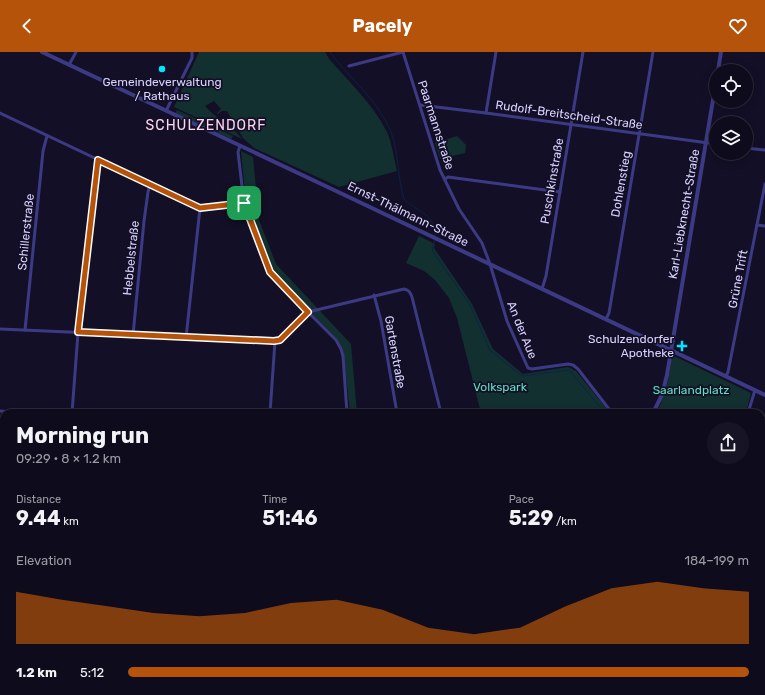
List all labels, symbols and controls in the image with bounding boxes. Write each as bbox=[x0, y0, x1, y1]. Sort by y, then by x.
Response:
icon: back bbox=[16, 15, 38, 37]
text: Pacely bbox=[353, 15, 412, 37]
icon: heart bbox=[727, 15, 749, 37]
marker: Gemeindeverwaltung / Rathaus bbox=[157, 64, 167, 74]
map controls bbox=[709, 64, 753, 160]
button: locate bbox=[709, 64, 753, 108]
place label: Gemeindeverwaltung / Rathaus bbox=[102, 75, 222, 103]
street label: Paarmannstraße bbox=[415, 79, 457, 172]
street label: Rudolf-Breitscheid-Straße bbox=[495, 98, 644, 132]
button: layers bbox=[709, 116, 753, 160]
district label: SCHULZENDORF bbox=[146, 117, 266, 134]
street label: Puschkinstraße bbox=[538, 137, 566, 225]
street label: Karl-Liebknecht-Straße bbox=[666, 148, 702, 280]
street label: Dohlenstieg bbox=[608, 150, 634, 218]
street label: Ernst-Thälmann-Straße bbox=[345, 179, 471, 250]
pin bbox=[227, 186, 261, 220]
icon: arrive bbox=[233, 192, 255, 214]
street label: Schillerstraße bbox=[15, 193, 37, 271]
street label: Hebbelstraße bbox=[120, 220, 142, 296]
street label: Grüne Trift bbox=[725, 248, 751, 309]
street label: An der Aue bbox=[504, 299, 540, 361]
street label: Gartenstraße bbox=[382, 314, 408, 390]
place label: Schulzendorfer Apotheke bbox=[588, 332, 674, 360]
marker: Schulzendorfer Apotheke bbox=[677, 341, 687, 351]
park label: Volkspark bbox=[473, 380, 528, 394]
park label: Saarlandplatz bbox=[653, 383, 729, 397]
text: Morning run bbox=[16, 422, 149, 449]
button: share bbox=[707, 422, 749, 464]
text: 09:29 · 8 × 1.2 km bbox=[16, 451, 121, 466]
text: Distance bbox=[16, 493, 61, 506]
text: Time bbox=[262, 493, 287, 506]
text: Pace bbox=[509, 493, 534, 506]
text: 9.44 bbox=[16, 506, 61, 530]
text: 51:46 bbox=[262, 506, 318, 530]
text: 5:29 bbox=[509, 506, 553, 530]
text: km bbox=[61, 515, 79, 528]
text: /km bbox=[553, 515, 577, 528]
text: Elevation bbox=[16, 553, 72, 568]
text: 184–199 m bbox=[684, 553, 749, 568]
text: 1.2 km bbox=[16, 665, 57, 680]
text: 5:12 bbox=[80, 665, 104, 680]

